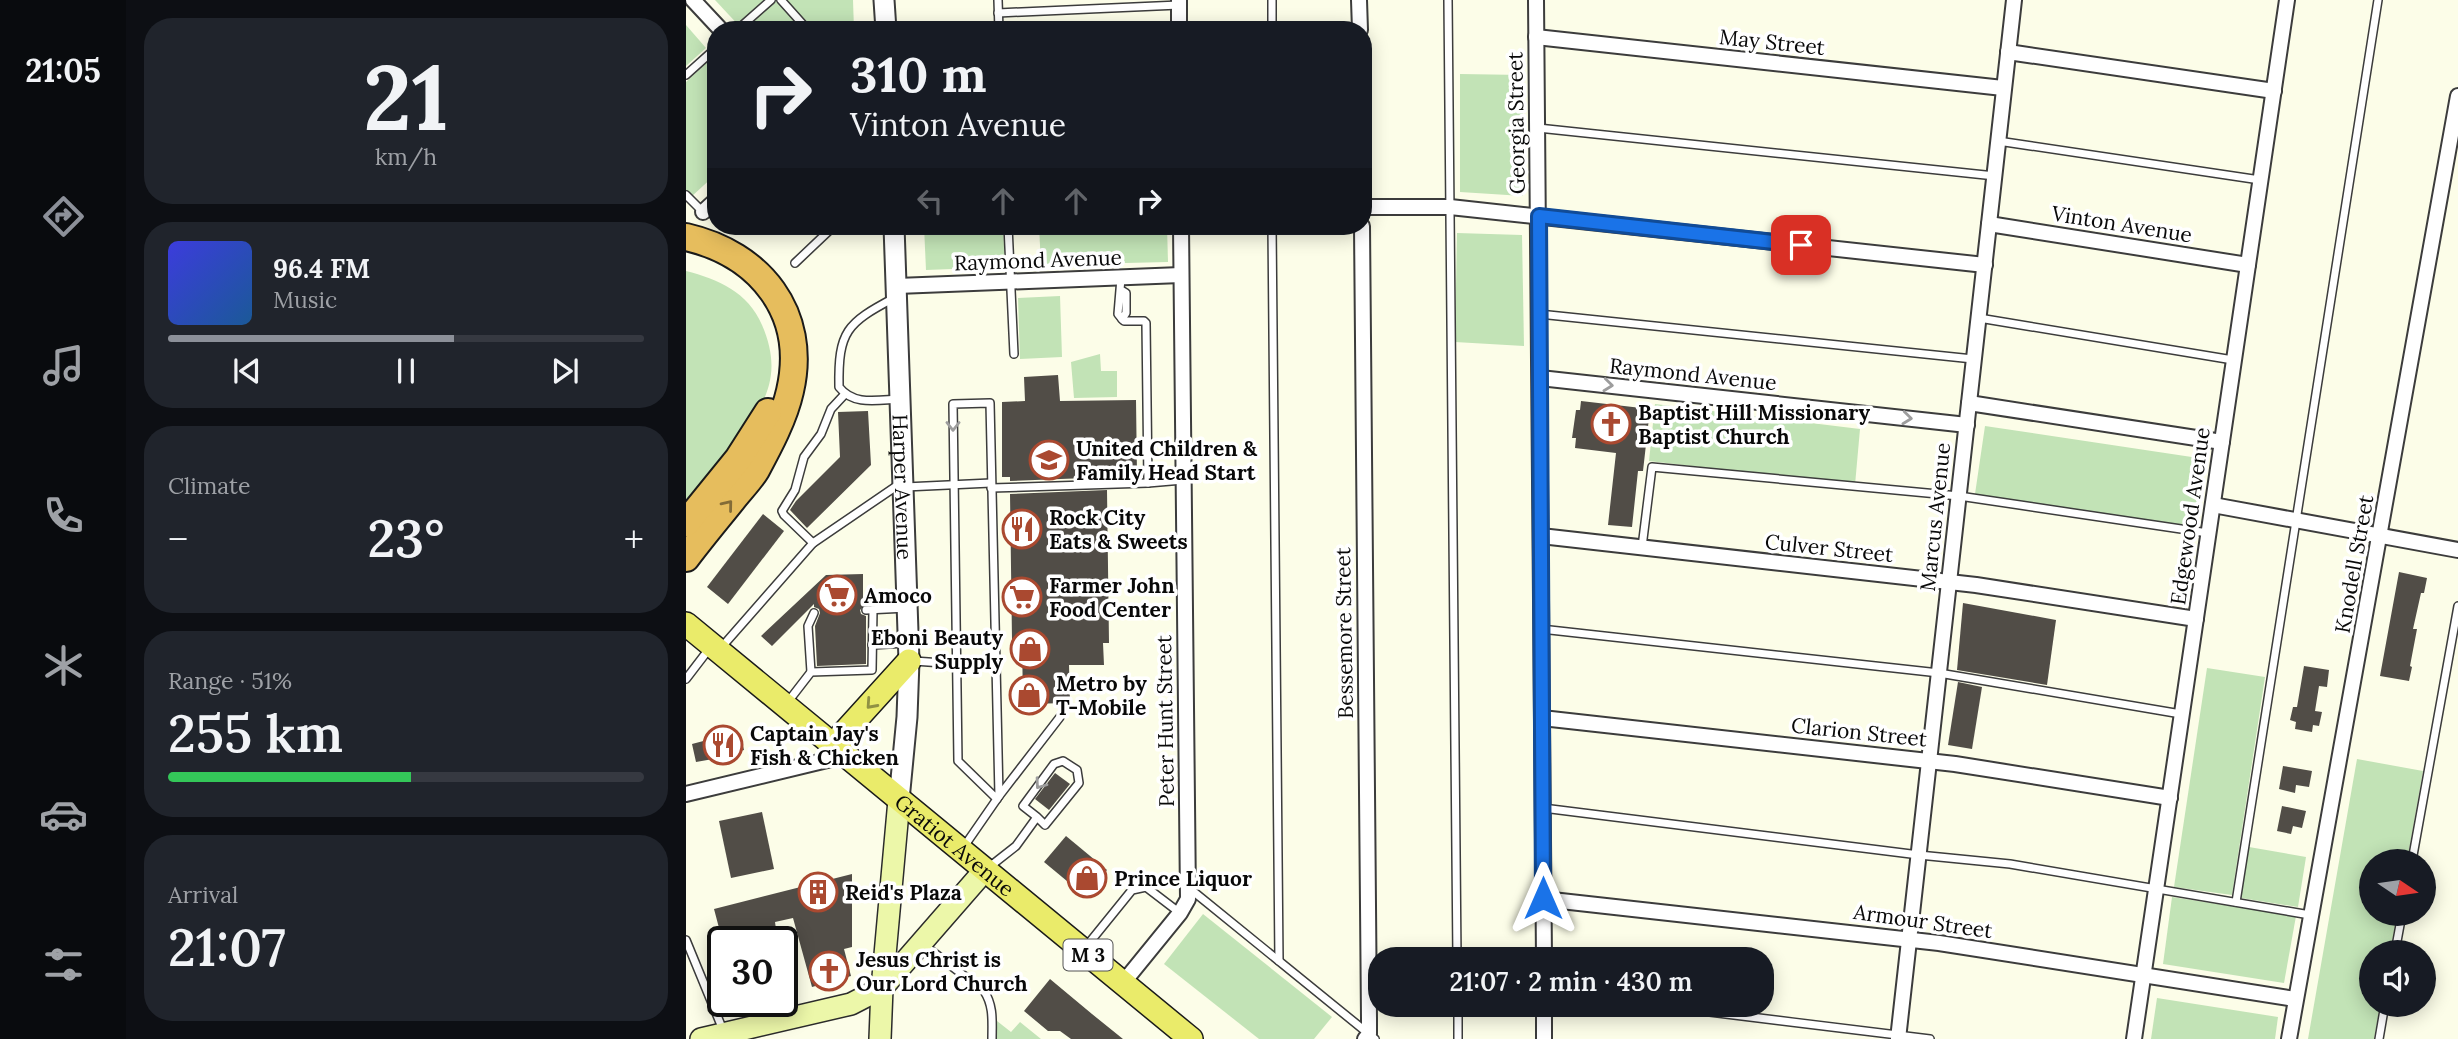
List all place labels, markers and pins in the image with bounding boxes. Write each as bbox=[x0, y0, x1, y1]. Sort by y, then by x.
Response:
pin bbox=[1771, 215, 1831, 275]
place label: Baptist Hill Missionary Baptist Church bbox=[1638, 399, 1871, 450]
church icon: Baptist Hill Missionary Baptist Church bbox=[1590, 403, 1632, 445]
place label: United Children & Family Head Start bbox=[1076, 435, 1258, 486]
school or university icon: United Children & Family Head Start bbox=[1028, 439, 1070, 481]
place label: Rock City Eats & Sweets bbox=[1049, 504, 1188, 555]
restaurant icon: Rock City Eats & Sweets bbox=[1001, 508, 1043, 550]
place label: Farmer John Food Center bbox=[1049, 572, 1175, 623]
supermarket icon: Amoco bbox=[816, 574, 858, 616]
supermarket icon: Farmer John Food Center bbox=[1001, 576, 1043, 618]
place label: Amoco bbox=[864, 582, 932, 609]
place label: Eboni Beauty Supply bbox=[871, 624, 1003, 675]
shop icon: Eboni Beauty Supply bbox=[1009, 628, 1051, 670]
place label: Metro by T-Mobile bbox=[1056, 670, 1147, 721]
shop icon: Metro by T-Mobile bbox=[1008, 674, 1050, 716]
place label: Captain Jay's Fish & Chicken bbox=[750, 720, 899, 771]
restaurant icon: Captain Jay's Fish & Chicken bbox=[702, 724, 744, 766]
shop icon: Prince Liquor bbox=[1066, 857, 1108, 899]
place label: Prince Liquor bbox=[1114, 865, 1252, 892]
building icon: Reid's Plaza bbox=[797, 871, 839, 913]
place label: Reid's Plaza bbox=[845, 879, 962, 906]
place label: Jesus Christ is Our Lord Church bbox=[856, 946, 1027, 997]
church icon: Jesus Christ is Our Lord Church bbox=[808, 950, 850, 992]

